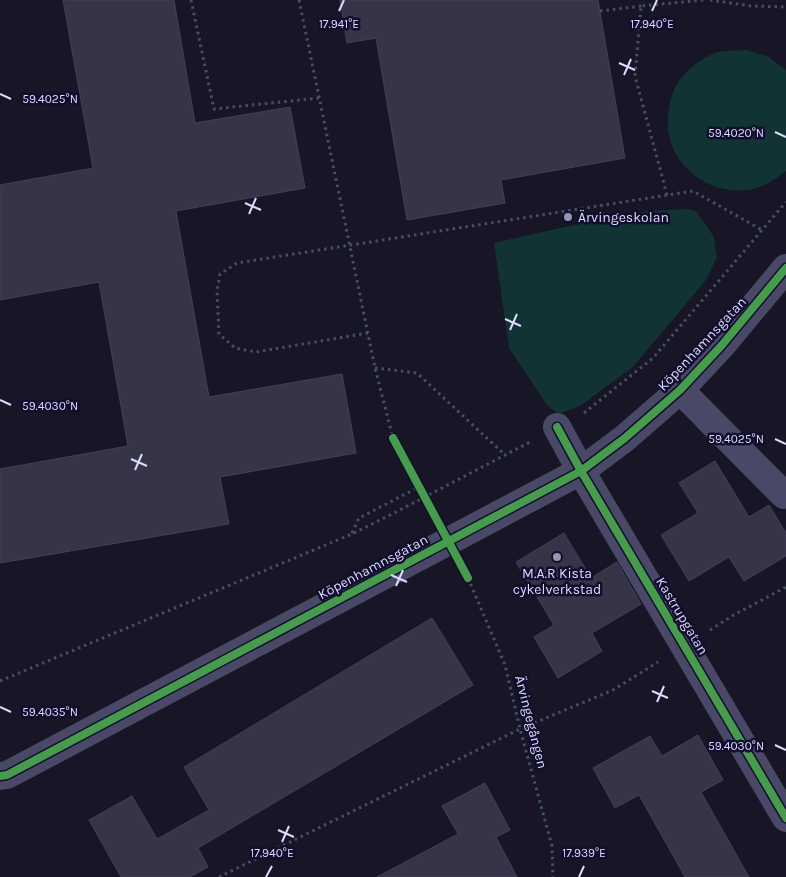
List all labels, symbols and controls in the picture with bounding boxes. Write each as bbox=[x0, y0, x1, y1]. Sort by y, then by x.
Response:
text: 17.941°E bbox=[319, 17, 359, 31]
text: 17.940°E bbox=[630, 17, 674, 31]
text: 59.4025°N bbox=[22, 92, 78, 106]
text: 59.4020°N bbox=[708, 126, 764, 140]
place label: Ärvingeskolan bbox=[578, 209, 669, 226]
marker: Ärvingeskolan bbox=[562, 211, 574, 223]
street label: Köpenhamnsgatan bbox=[654, 294, 750, 394]
text: 59.4030°N bbox=[22, 399, 78, 413]
text: 59.4025°N bbox=[708, 432, 764, 446]
street label: Köpenhamnsgatan bbox=[315, 531, 431, 603]
marker: M.A.R Kista cykelverkstad bbox=[551, 551, 563, 563]
place label: M.A.R Kista cykelverkstad bbox=[513, 565, 601, 598]
street label: Kastrupgatan bbox=[652, 574, 712, 658]
street label: Ärvingegången bbox=[511, 674, 551, 770]
text: 59.4035°N bbox=[22, 705, 78, 719]
text: 59.4030°N bbox=[708, 739, 764, 753]
text: 17.940°E bbox=[250, 846, 294, 860]
text: 17.939°E bbox=[562, 846, 606, 860]

